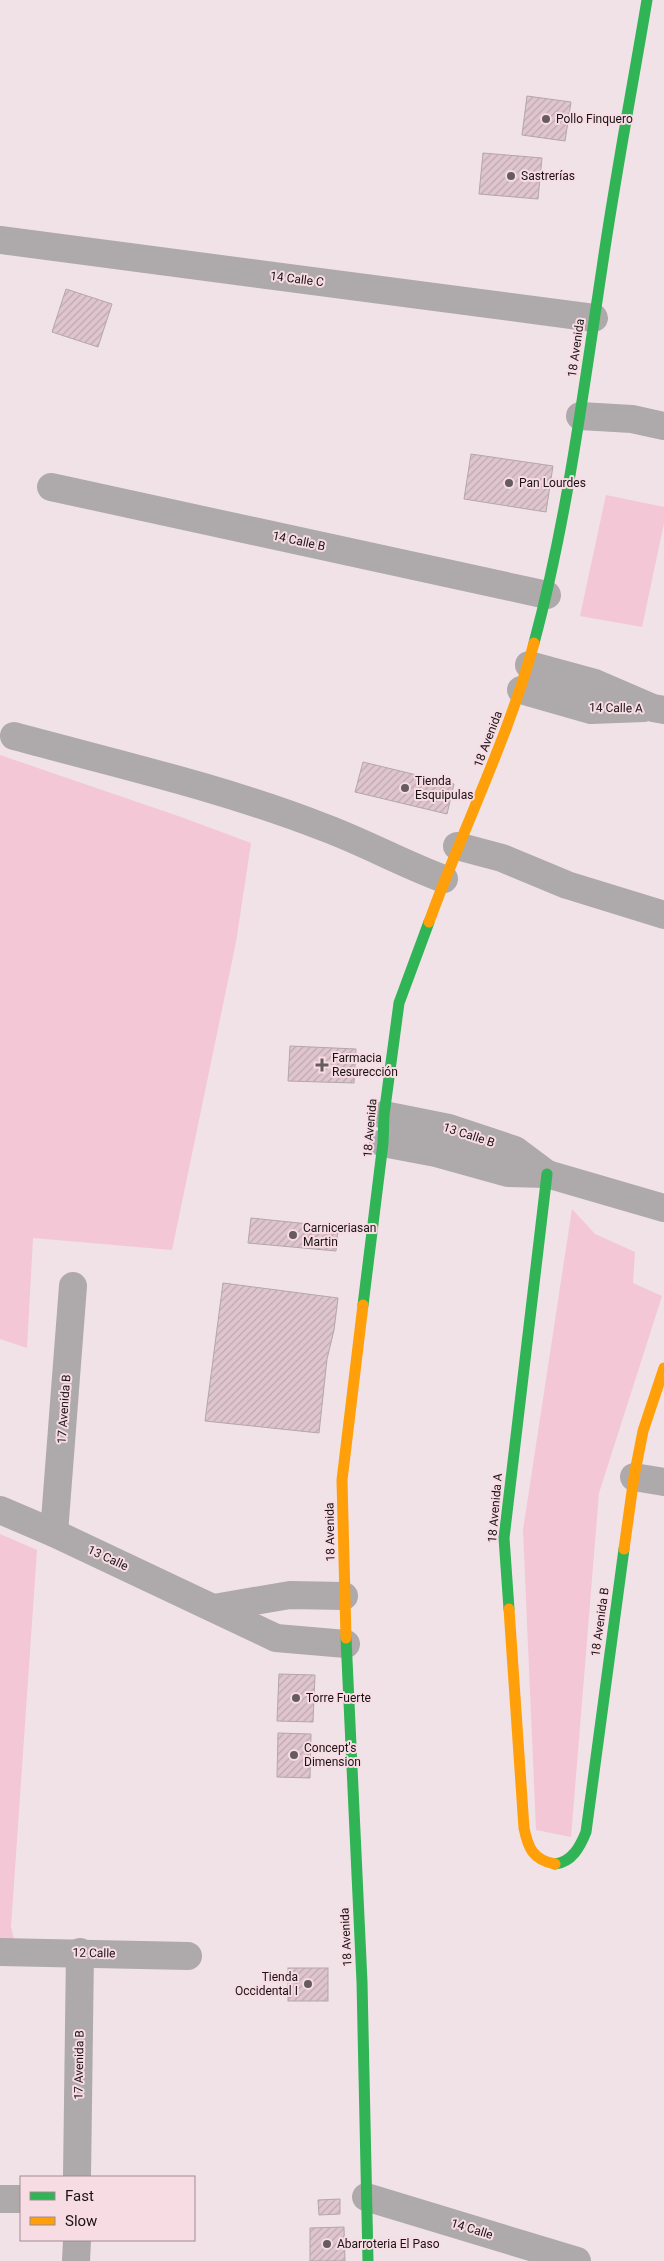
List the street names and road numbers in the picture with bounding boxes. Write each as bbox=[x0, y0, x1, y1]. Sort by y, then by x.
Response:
street label: 14 Calle C bbox=[269, 269, 325, 289]
street label: 18 Avenida bbox=[565, 318, 587, 378]
street label: 14 Calle B bbox=[271, 529, 327, 553]
street label: 14 Calle A bbox=[589, 701, 643, 715]
street label: 18 Avenida bbox=[471, 709, 505, 769]
street label: 18 Avenida bbox=[360, 1098, 380, 1158]
street label: 13 Calle B bbox=[441, 1120, 497, 1150]
street label: 17 Avenida B bbox=[55, 1374, 73, 1444]
street label: 18 Avenida A bbox=[485, 1472, 505, 1543]
street label: 18 Avenida bbox=[322, 1502, 338, 1562]
street label: 13 Calle bbox=[86, 1543, 130, 1573]
street label: 18 Avenida B bbox=[588, 1587, 612, 1657]
street label: 18 Avenida bbox=[337, 1907, 355, 1967]
street label: 12 Calle bbox=[72, 1946, 116, 1960]
street label: 17 Avenida B bbox=[71, 2030, 87, 2100]
street label: 14 Calle bbox=[449, 2216, 495, 2242]

